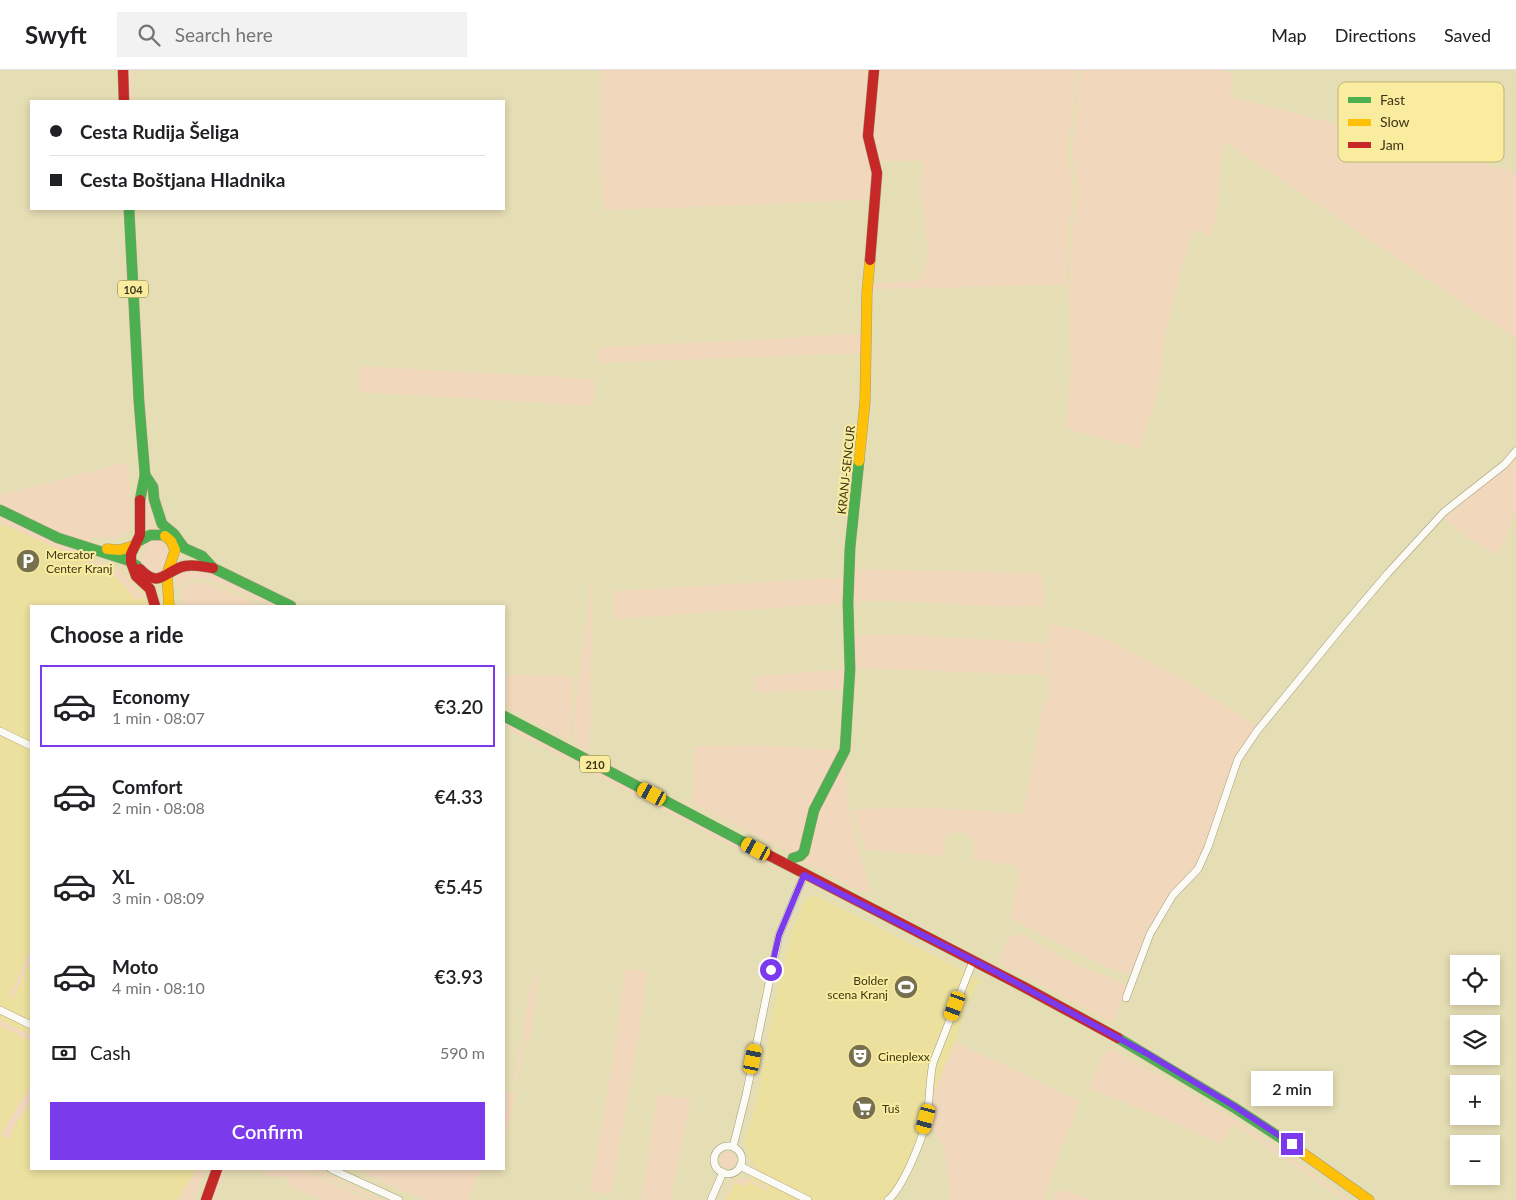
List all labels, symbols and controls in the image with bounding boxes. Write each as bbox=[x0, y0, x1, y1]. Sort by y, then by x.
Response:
search box bbox=[117, 12, 467, 57]
text: Swyft bbox=[25, 20, 87, 49]
icon: search bbox=[135, 21, 163, 49]
text: Search here bbox=[175, 23, 273, 46]
text: Map bbox=[1271, 24, 1307, 46]
text: Directions bbox=[1335, 24, 1416, 46]
text: Saved bbox=[1444, 24, 1491, 46]
legend bbox=[1338, 82, 1504, 162]
text: Fast bbox=[1380, 91, 1405, 108]
text: Slow bbox=[1380, 113, 1410, 130]
text: Cesta Rudija Šeliga bbox=[80, 120, 239, 143]
text: Jam bbox=[1380, 136, 1404, 153]
text: Cesta Boštjana Hladnika bbox=[80, 168, 285, 191]
road number: 104 bbox=[118, 280, 148, 298]
street label: KRANJ-SENCUR bbox=[834, 424, 858, 515]
place label: Mercator Center Kranj bbox=[46, 547, 113, 576]
parking icon: Mercator Center Kranj bbox=[15, 548, 41, 574]
text: Choose a ride bbox=[50, 621, 184, 648]
icon: car bbox=[52, 684, 97, 729]
text: Economy bbox=[112, 685, 190, 708]
text: €3.20 bbox=[434, 695, 483, 718]
text: 1 min · 08:07 bbox=[112, 708, 205, 727]
road number: 210 bbox=[580, 756, 610, 772]
icon: car bbox=[52, 774, 97, 819]
text: Comfort bbox=[112, 775, 183, 798]
car bbox=[635, 780, 668, 808]
text: €4.33 bbox=[434, 785, 483, 808]
text: 2 min · 08:08 bbox=[112, 798, 205, 817]
car bbox=[739, 835, 772, 863]
icon: car bbox=[52, 864, 97, 909]
text: XL bbox=[112, 865, 135, 888]
text: €5.45 bbox=[434, 875, 483, 898]
text: 3 min · 08:09 bbox=[112, 888, 205, 907]
icon: car bbox=[52, 954, 97, 999]
text: Moto bbox=[112, 955, 158, 978]
map controls bbox=[1450, 955, 1500, 1185]
button: locate bbox=[1450, 955, 1500, 1005]
route start bbox=[760, 959, 782, 981]
text: €3.93 bbox=[434, 965, 483, 988]
place label: Bolder scena Kranj bbox=[827, 973, 889, 1002]
sports icon: Bolder scena Kranj bbox=[893, 974, 919, 1000]
text: 4 min · 08:10 bbox=[112, 978, 205, 997]
car bbox=[942, 989, 967, 1023]
button: layers bbox=[1450, 1015, 1500, 1065]
icon: cash bbox=[50, 1039, 78, 1067]
text: Cash bbox=[90, 1041, 131, 1064]
text: 590 m bbox=[440, 1043, 485, 1062]
car bbox=[742, 1043, 763, 1075]
theatre icon: Cineplexx bbox=[847, 1043, 873, 1069]
place label: Cineplexx bbox=[878, 1049, 930, 1064]
callout: 2 min bbox=[1251, 1072, 1333, 1106]
button: + bbox=[1450, 1075, 1500, 1125]
text: 2 min bbox=[1272, 1079, 1312, 1098]
supermarket icon: Tuš bbox=[851, 1095, 877, 1121]
place label: Tuš bbox=[882, 1101, 900, 1116]
button: Confirm bbox=[50, 1102, 485, 1160]
car bbox=[914, 1103, 937, 1135]
route end bbox=[1281, 1133, 1303, 1155]
button: − bbox=[1450, 1135, 1500, 1185]

